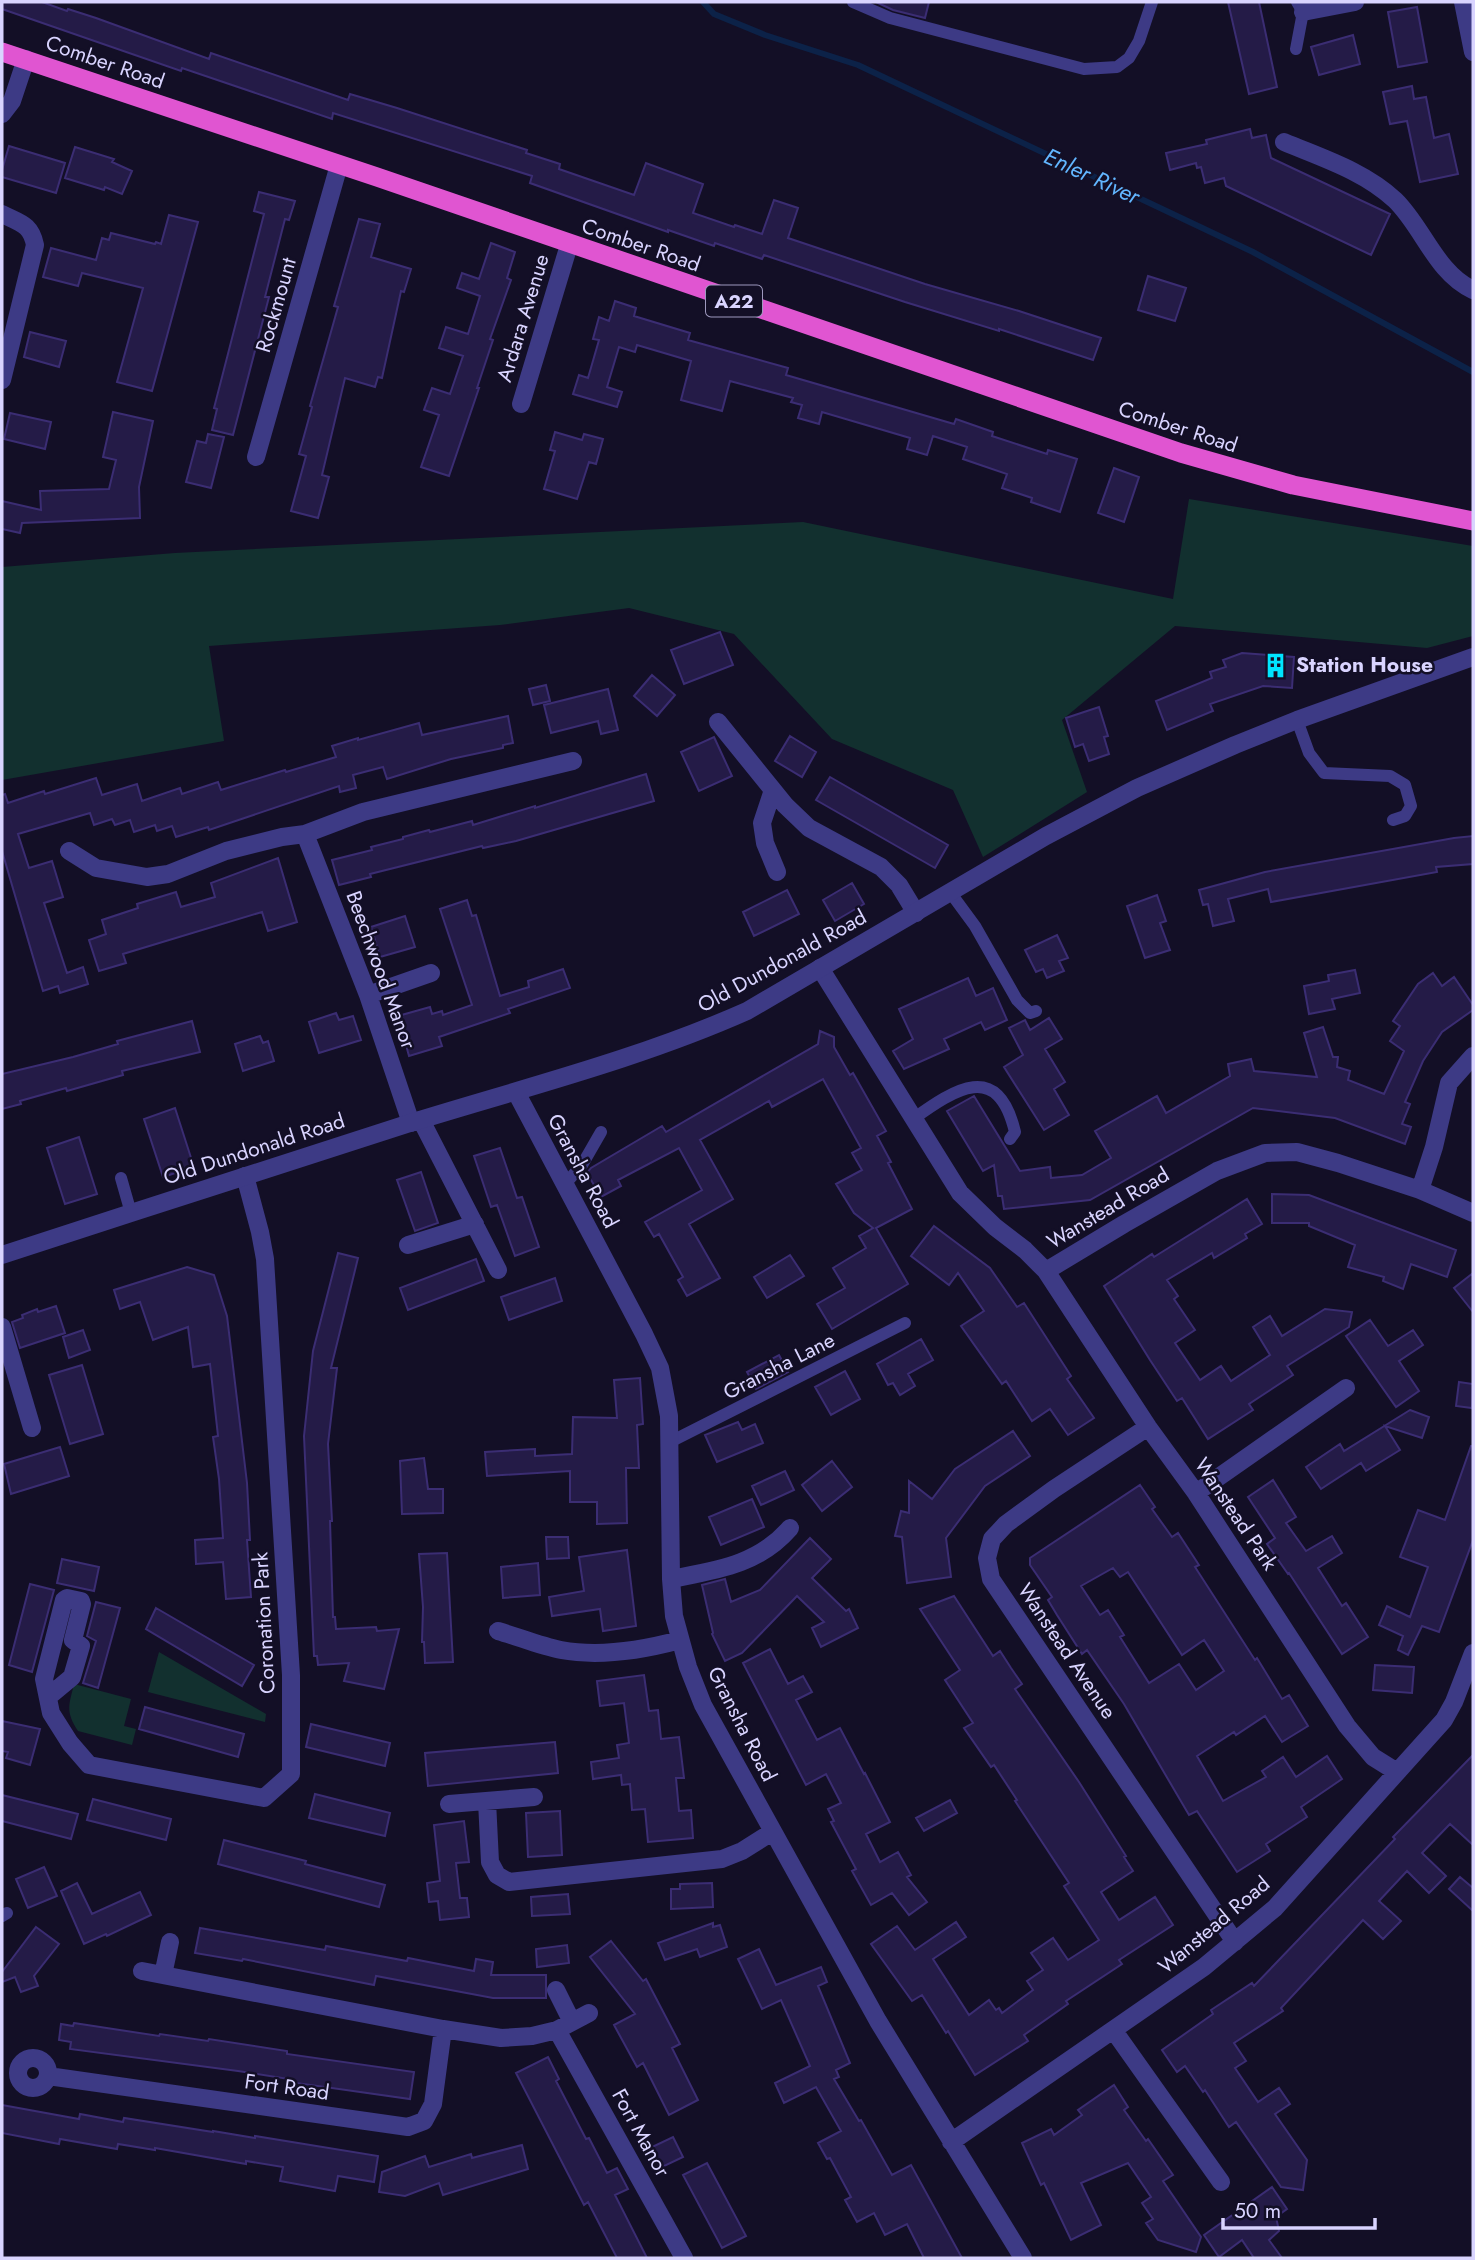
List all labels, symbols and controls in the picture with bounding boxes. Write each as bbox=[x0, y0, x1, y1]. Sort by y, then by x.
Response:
street label: Comber Road bbox=[42, 28, 168, 96]
water label: Enler River bbox=[1039, 139, 1147, 214]
street label: Comber Road bbox=[578, 211, 704, 279]
street label: Ardara Avenue bbox=[489, 250, 557, 386]
street label: Rockmount bbox=[248, 254, 304, 356]
road number: A22 bbox=[706, 286, 762, 316]
street label: Comber Road bbox=[1114, 394, 1242, 460]
place label: Station House bbox=[1296, 650, 1433, 680]
building icon: Station House bbox=[1262, 651, 1290, 679]
street label: Beechwood Manor bbox=[338, 887, 424, 1054]
street label: Old Dundonald Road bbox=[692, 902, 872, 1020]
street label: Old Dundonald Road bbox=[159, 1106, 349, 1192]
street label: Gransha Road bbox=[540, 1108, 626, 1234]
street label: Wanstead Road bbox=[1041, 1160, 1175, 1256]
street label: Gransha Lane bbox=[718, 1325, 840, 1407]
street label: Wanstead Park bbox=[1187, 1452, 1285, 1577]
street label: Coronation Park bbox=[245, 1551, 283, 1695]
street label: Wanstead Avenue bbox=[1010, 1577, 1124, 1725]
street label: Gransha Road bbox=[700, 1661, 784, 1787]
street label: Wanstead Road bbox=[1152, 1869, 1276, 1981]
street label: Fort Road bbox=[243, 2066, 331, 2108]
street label: Fort Manor bbox=[604, 2083, 678, 2183]
scale bar bbox=[1223, 2186, 1375, 2230]
text: 50 m bbox=[1234, 2196, 1281, 2226]

